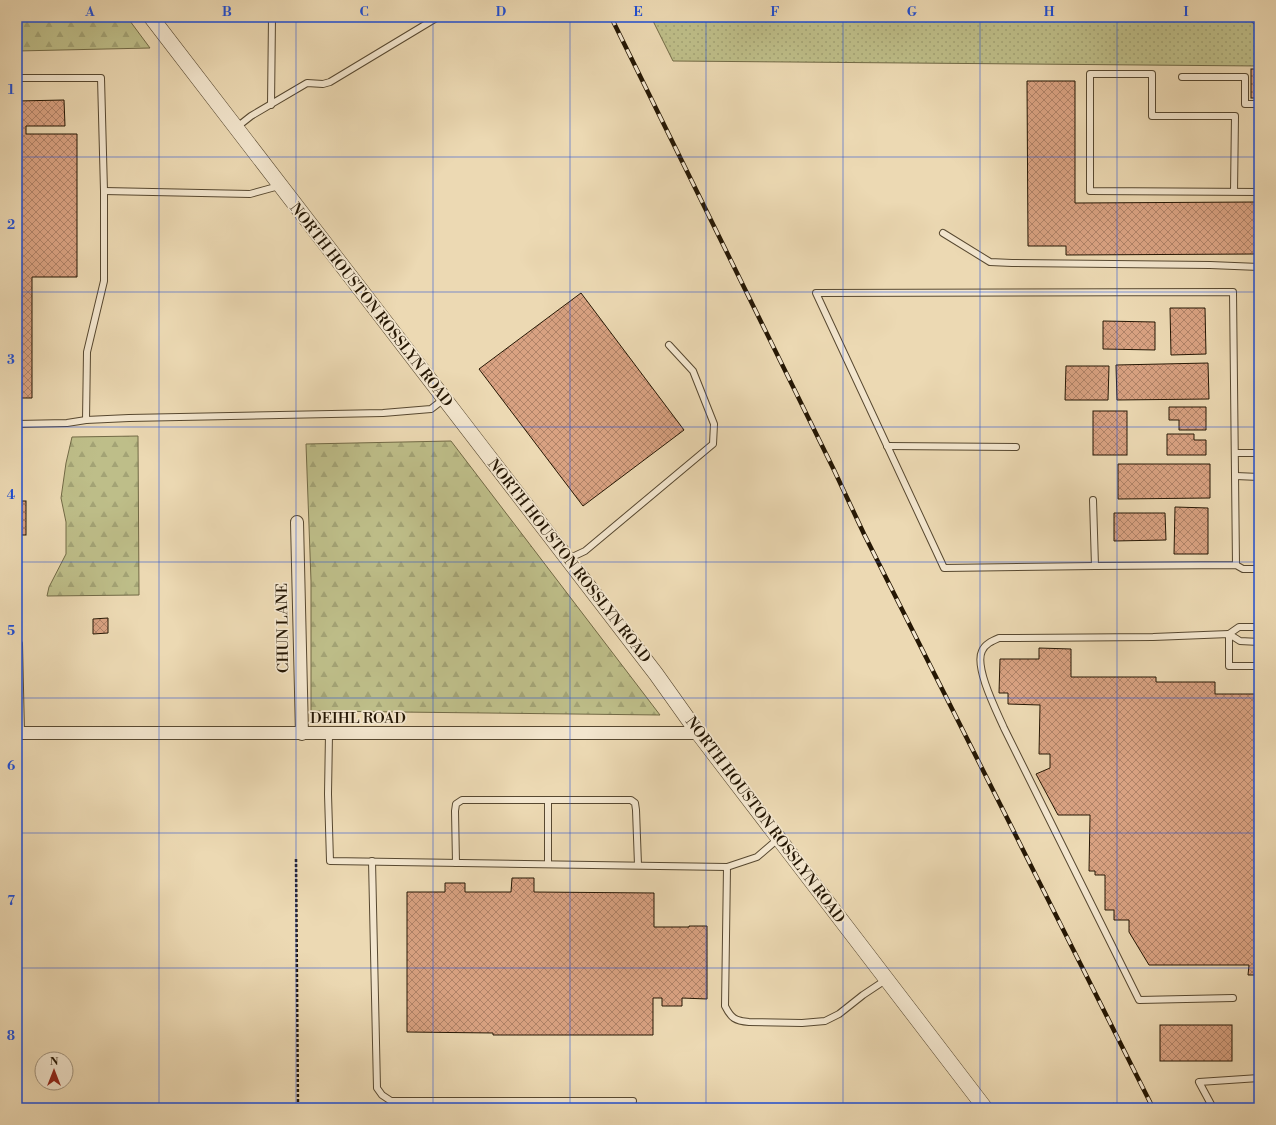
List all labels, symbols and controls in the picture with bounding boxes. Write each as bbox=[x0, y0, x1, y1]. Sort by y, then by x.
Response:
text: A bbox=[84, 4, 95, 20]
text: B bbox=[222, 4, 232, 20]
text: C bbox=[359, 4, 369, 20]
text: D bbox=[496, 4, 506, 20]
text: E bbox=[633, 4, 643, 20]
text: F bbox=[770, 4, 780, 20]
text: G bbox=[907, 4, 918, 20]
text: H bbox=[1044, 4, 1055, 20]
text: I bbox=[1183, 4, 1189, 20]
text: 1 bbox=[8, 82, 15, 98]
street label: NORTH HOUSTON ROSSLYN ROAD bbox=[285, 199, 457, 411]
text: 2 bbox=[7, 217, 15, 233]
text: 3 bbox=[7, 352, 15, 368]
street label: NORTH HOUSTON ROSSLYN ROAD bbox=[483, 455, 655, 667]
text: 4 bbox=[7, 487, 16, 503]
street label: CHUN LANE bbox=[273, 583, 293, 673]
text: 5 bbox=[7, 623, 15, 639]
street label: DEIHL ROAD bbox=[310, 709, 406, 728]
street label: NORTH HOUSTON ROSSLYN ROAD bbox=[681, 713, 849, 927]
text: 6 bbox=[7, 758, 15, 774]
text: 7 bbox=[7, 893, 15, 909]
text: 8 bbox=[7, 1028, 15, 1044]
north arrow bbox=[34, 1051, 74, 1091]
text: N bbox=[50, 1055, 59, 1069]

